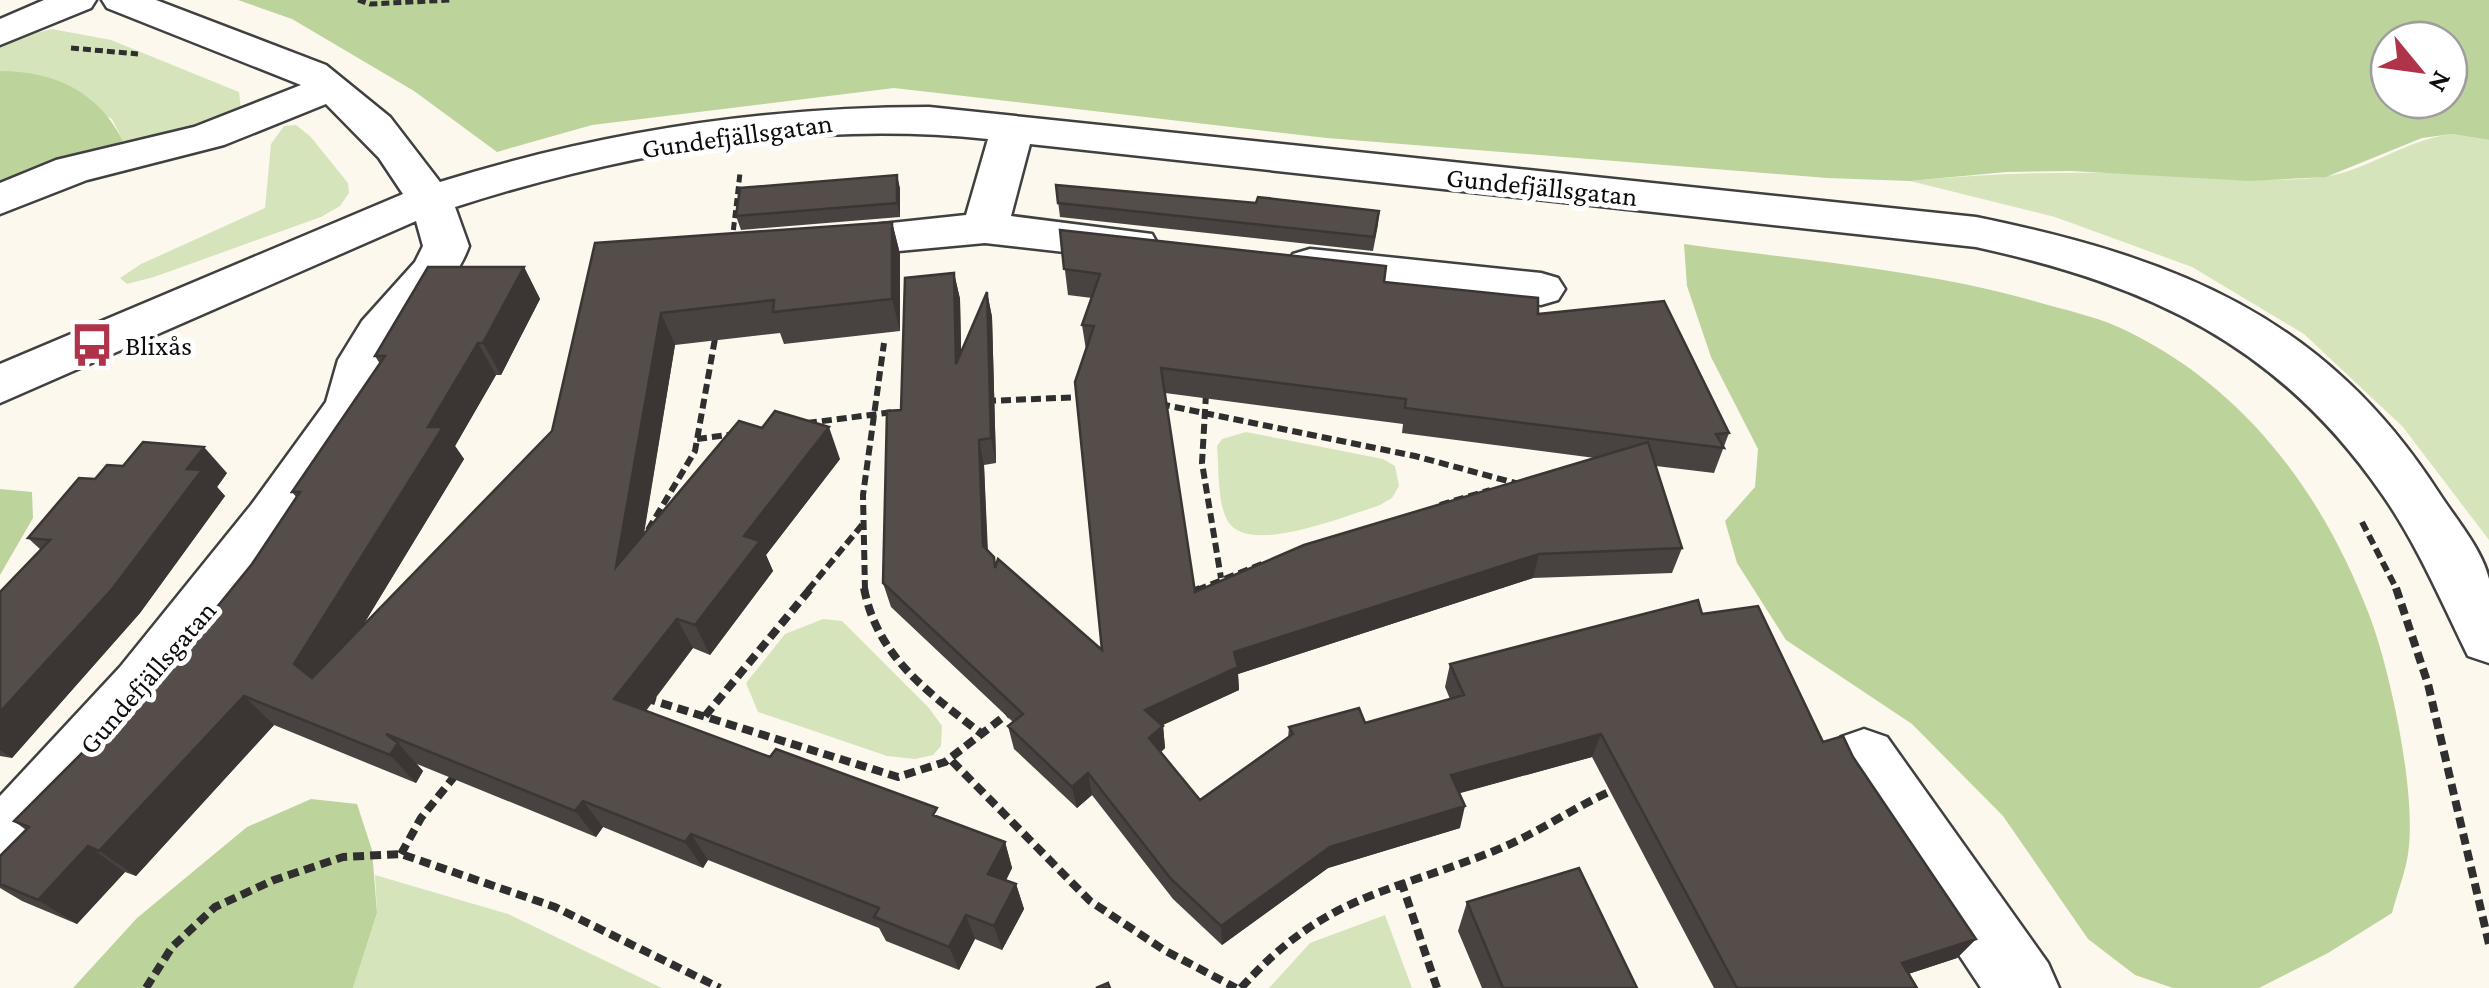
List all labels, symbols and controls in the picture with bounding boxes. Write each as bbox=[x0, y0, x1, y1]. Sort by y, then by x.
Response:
north arrow bbox=[2369, 20, 2469, 120]
text: N bbox=[2422, 66, 2459, 98]
street label: Gundefjällsgatan bbox=[640, 107, 834, 164]
street label: Gundefjällsgatan bbox=[1445, 161, 1639, 212]
bus stop icon: Blixås bbox=[68, 321, 116, 369]
place label: Blixås bbox=[125, 330, 192, 361]
street label: Gundefjällsgatan bbox=[73, 595, 222, 760]

